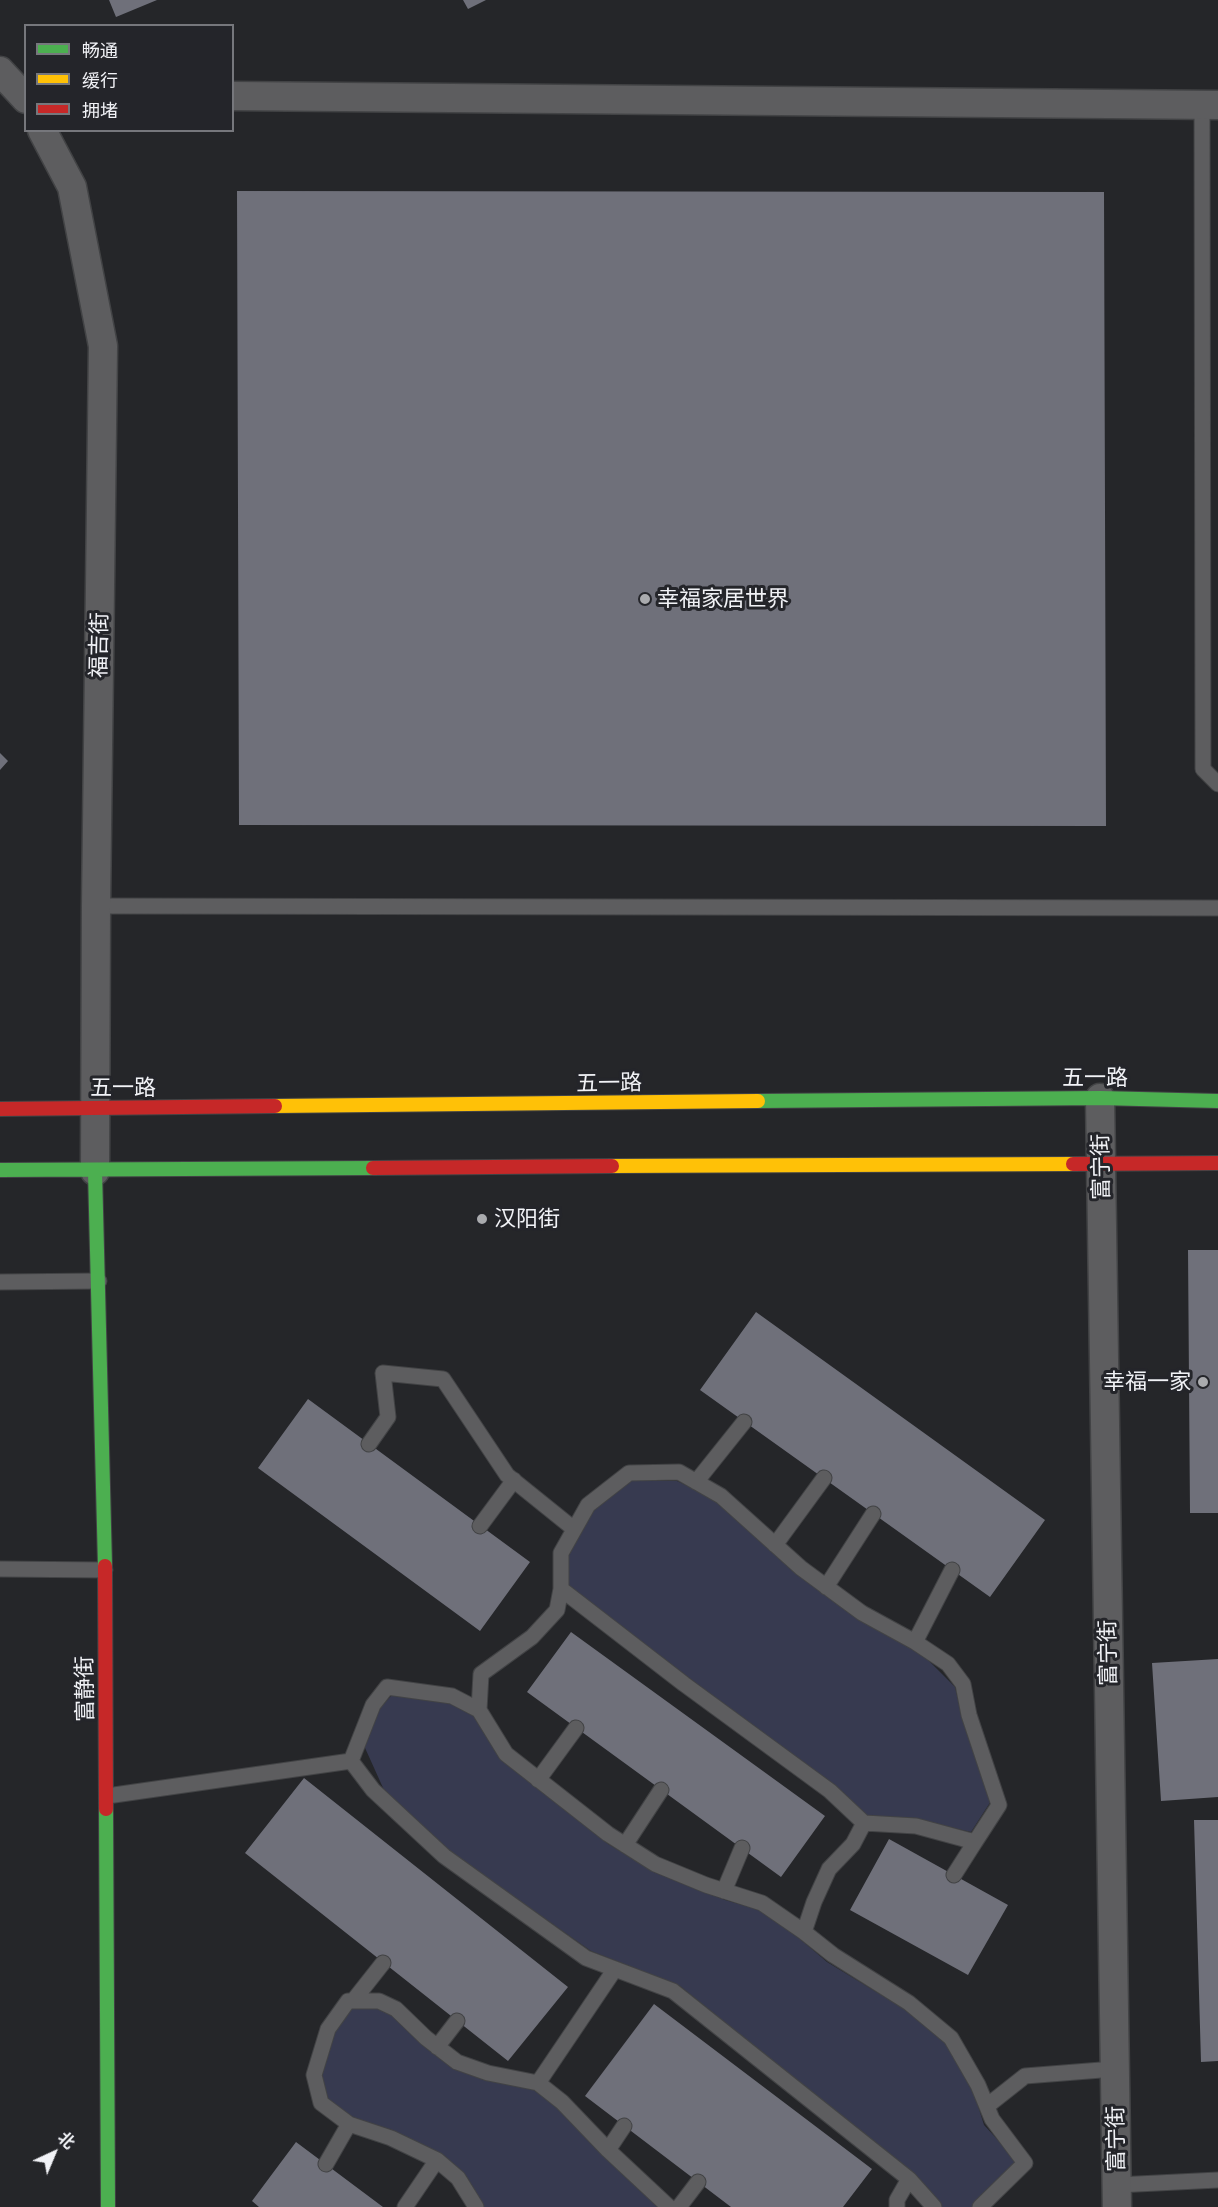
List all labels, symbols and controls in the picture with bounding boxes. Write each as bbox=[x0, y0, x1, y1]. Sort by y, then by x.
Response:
legend bbox=[24, 24, 234, 132]
text: 畅通 bbox=[82, 39, 118, 61]
text: 缓行 bbox=[82, 69, 118, 91]
text: 拥堵 bbox=[82, 99, 118, 121]
place label: 幸福家居世界 bbox=[657, 586, 789, 612]
marker: 幸福家居世界 bbox=[638, 592, 652, 606]
street label: 福吉街 bbox=[85, 612, 113, 678]
street label: 五一路 bbox=[1062, 1065, 1128, 1091]
street label: 五一路 bbox=[576, 1069, 642, 1097]
street label: 五一路 bbox=[90, 1075, 156, 1101]
street label: 富宁街 bbox=[1087, 1134, 1115, 1200]
place label: 汉阳街 bbox=[494, 1206, 560, 1232]
marker: 汉阳街 bbox=[475, 1212, 489, 1226]
place label: 幸福一家 bbox=[1103, 1369, 1191, 1395]
marker: 幸福一家 bbox=[1196, 1375, 1210, 1389]
street label: 富宁街 bbox=[1094, 1620, 1122, 1686]
street label: 富静街 bbox=[71, 1656, 99, 1722]
street label: 富宁街 bbox=[1102, 2106, 1130, 2172]
north arrow bbox=[24, 2123, 84, 2183]
text: 北 bbox=[54, 2127, 79, 2152]

